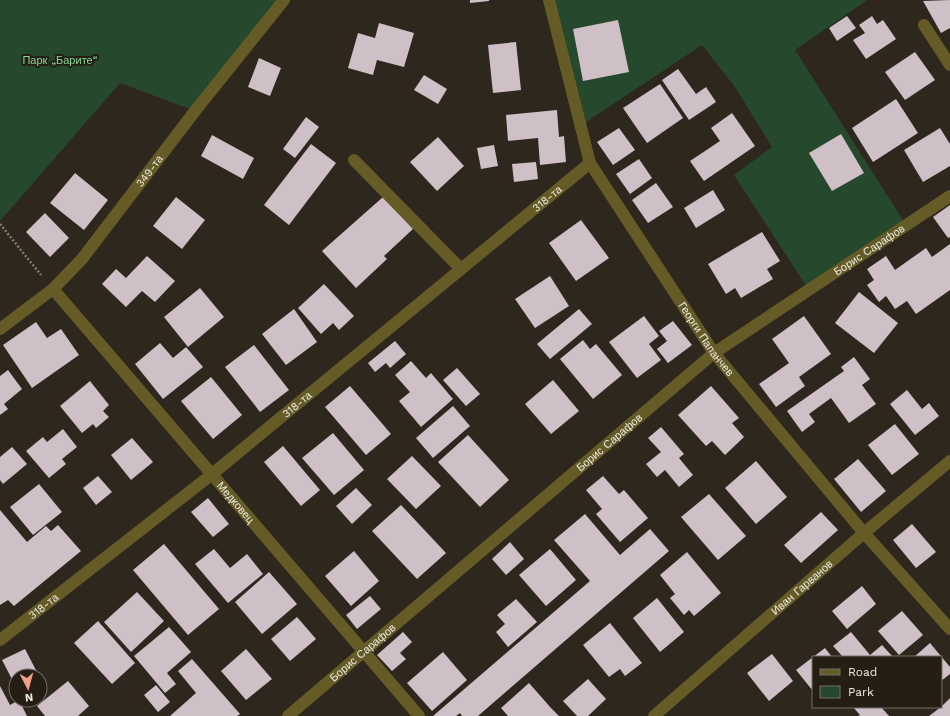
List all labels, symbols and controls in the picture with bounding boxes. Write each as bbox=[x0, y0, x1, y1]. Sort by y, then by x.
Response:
park label: Парк „Барите“ bbox=[22, 54, 98, 67]
street label: 349-та bbox=[133, 152, 166, 190]
street label: 318-та bbox=[530, 182, 565, 215]
street label: Борис Сарафов bbox=[832, 222, 907, 278]
street label: Георги Папанчев bbox=[676, 300, 736, 379]
street label: 318-та bbox=[280, 388, 315, 421]
street label: Борис Сарафов bbox=[574, 411, 645, 474]
street label: Медковец bbox=[214, 479, 257, 527]
street label: Иван Гарванов bbox=[769, 557, 836, 618]
street label: 318-та bbox=[26, 590, 62, 622]
street label: Борис Сарафов bbox=[327, 621, 399, 684]
legend bbox=[812, 656, 942, 708]
text: Road bbox=[848, 665, 877, 679]
north arrow bbox=[8, 668, 48, 708]
text: Park bbox=[848, 685, 874, 699]
text: N bbox=[24, 691, 34, 704]

